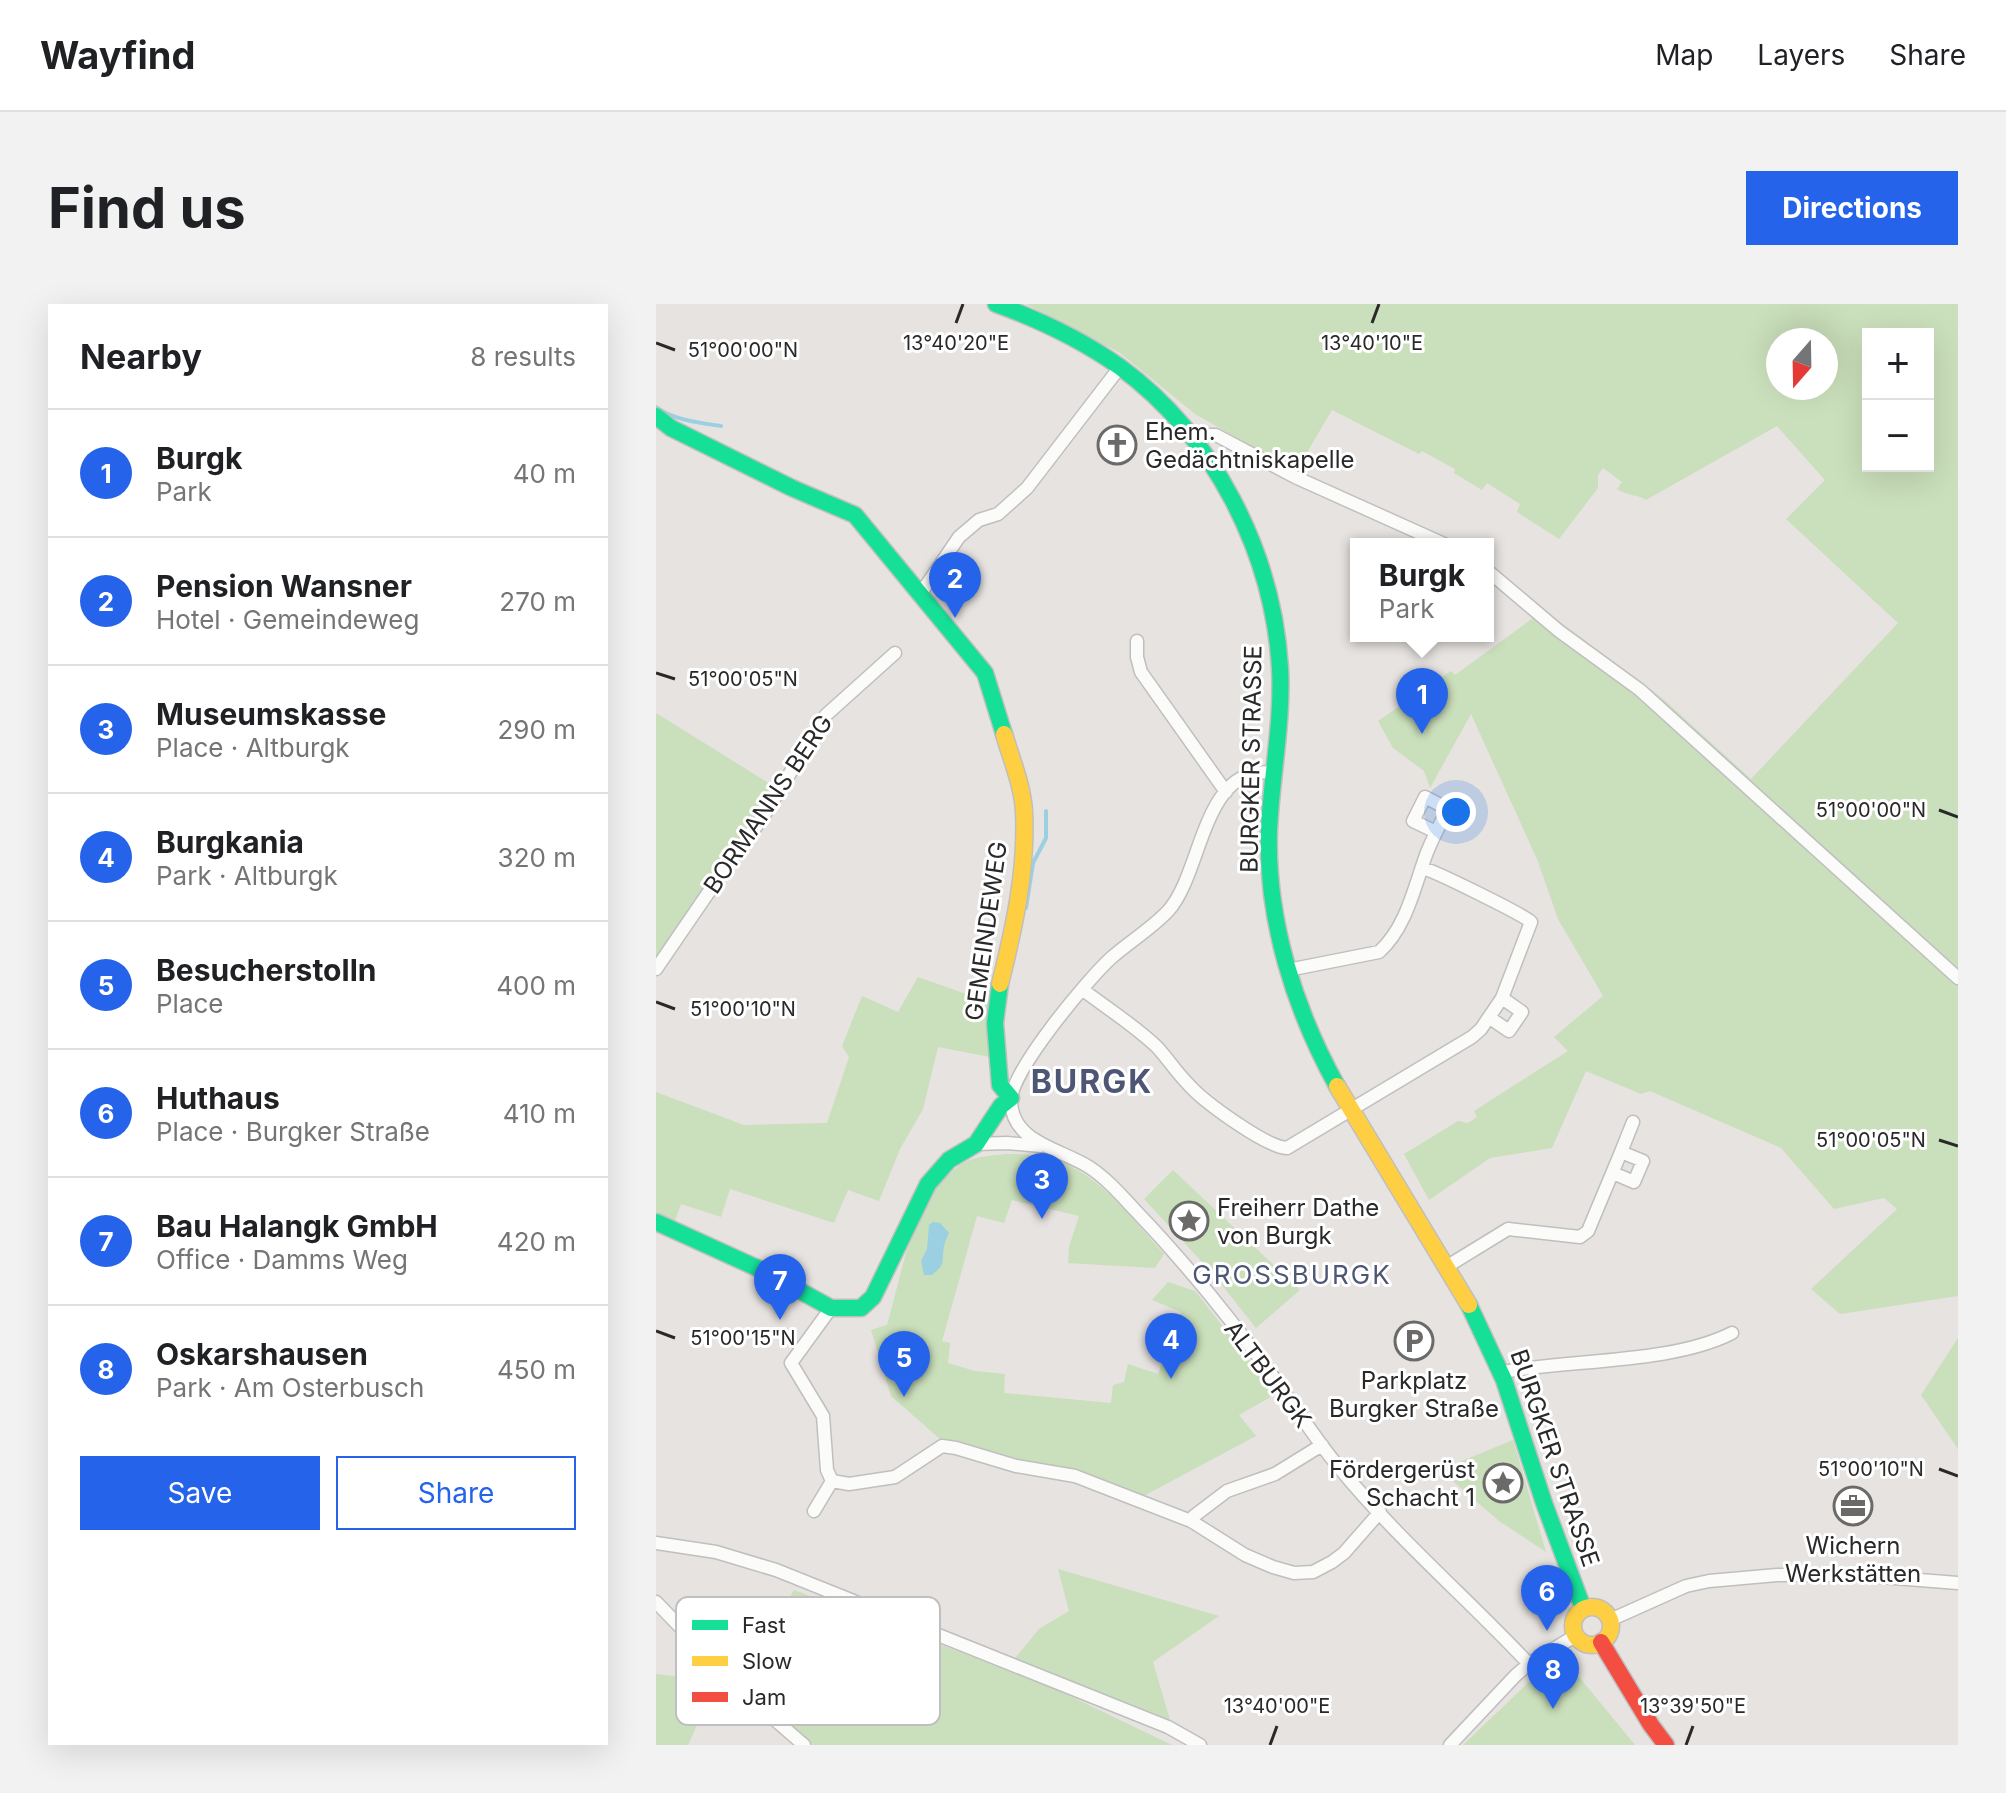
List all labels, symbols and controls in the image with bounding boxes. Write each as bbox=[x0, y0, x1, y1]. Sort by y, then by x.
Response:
text: Wayfind bbox=[40, 32, 195, 78]
text: Map bbox=[1655, 38, 1713, 72]
text: Layers bbox=[1757, 38, 1845, 72]
text: Share bbox=[1889, 38, 1966, 72]
button: Directions bbox=[1746, 171, 1958, 245]
text: Find us bbox=[48, 174, 246, 242]
north arrow bbox=[1766, 328, 1838, 400]
map controls bbox=[1862, 328, 1934, 472]
button: + bbox=[1862, 328, 1934, 400]
text: 13°40'20"E bbox=[903, 331, 1009, 355]
text: 13°40'10"E bbox=[1321, 331, 1423, 355]
text: Nearby bbox=[80, 336, 202, 377]
text: 51°00'00"N bbox=[688, 338, 798, 362]
text: 8 results bbox=[470, 341, 576, 372]
button: − bbox=[1862, 400, 1934, 472]
place label: Ehem. Gedächtniskapelle bbox=[1145, 417, 1354, 474]
church icon: Ehem. Gedächtniskapelle bbox=[1096, 424, 1138, 466]
text: Burgk bbox=[156, 440, 242, 476]
text: 1 bbox=[100, 458, 112, 489]
text: 40 m bbox=[513, 458, 576, 489]
text: Park bbox=[156, 476, 212, 507]
popup bbox=[1350, 538, 1494, 642]
pin: 2 bbox=[929, 552, 981, 618]
text: Burgk bbox=[1379, 557, 1465, 593]
text: Pension Wansner bbox=[156, 568, 412, 604]
text: 2 bbox=[98, 586, 114, 617]
text: 270 m bbox=[499, 586, 576, 617]
text: Park bbox=[1379, 593, 1434, 624]
text: Hotel · Gemeindeweg bbox=[156, 604, 419, 635]
street label: BURGKER STRASSE bbox=[1235, 645, 1267, 873]
text: 51°00'05"N bbox=[688, 667, 798, 691]
pin: 1 bbox=[1396, 668, 1448, 734]
text: Museumskasse bbox=[156, 696, 386, 732]
street label: BORMANNS BERG bbox=[697, 709, 839, 899]
text: 3 bbox=[98, 714, 114, 745]
text: 290 m bbox=[498, 714, 576, 745]
text: Place · Altburgk bbox=[156, 732, 350, 763]
your location bbox=[1436, 792, 1476, 832]
text: 51°00'00"N bbox=[1816, 798, 1926, 822]
text: Burgkania bbox=[156, 824, 304, 860]
street label: GEMEINDEWEG bbox=[959, 840, 1013, 1022]
text: 4 bbox=[97, 842, 115, 873]
text: 320 m bbox=[498, 842, 576, 873]
text: Park · Altburgk bbox=[156, 860, 338, 891]
text: Besucherstolln bbox=[156, 952, 376, 988]
text: 5 bbox=[98, 970, 114, 1001]
text: 400 m bbox=[496, 970, 576, 1001]
text: Place bbox=[156, 988, 224, 1019]
text: 51°00'10"N bbox=[690, 997, 796, 1021]
district label: BURGK bbox=[1031, 1062, 1153, 1101]
text: Huthaus bbox=[156, 1080, 280, 1116]
text: 6 bbox=[98, 1098, 114, 1129]
text: 410 m bbox=[503, 1098, 576, 1129]
text: Place · Burgker Straße bbox=[156, 1116, 430, 1147]
text: 51°00'05"N bbox=[1816, 1128, 1926, 1152]
pin: 3 bbox=[1016, 1153, 1068, 1219]
place label: Freiherr Dathe von Burgk bbox=[1217, 1193, 1379, 1250]
place icon: Freiherr Dathe von Burgk bbox=[1168, 1200, 1210, 1242]
text: Bau Halangk GmbH bbox=[156, 1208, 438, 1244]
text: 7 bbox=[98, 1226, 114, 1257]
text: 420 m bbox=[497, 1226, 576, 1257]
text: Office · Damms Weg bbox=[156, 1244, 408, 1275]
pin: 7 bbox=[754, 1254, 806, 1320]
district label: GROSSBURGK bbox=[1192, 1259, 1392, 1290]
pin: 4 bbox=[1145, 1313, 1197, 1379]
street label: ALTBURGK bbox=[1218, 1315, 1318, 1433]
parking icon: Parkplatz Burgker Straße bbox=[1393, 1320, 1435, 1362]
text: 51°00'15"N bbox=[690, 1326, 796, 1350]
pin: 5 bbox=[878, 1331, 930, 1397]
text: Oskarshausen bbox=[156, 1336, 368, 1372]
street label: BURGKER STRASSE bbox=[1504, 1346, 1606, 1570]
text: 8 bbox=[98, 1354, 114, 1385]
text: 450 m bbox=[497, 1354, 576, 1385]
place label: Parkplatz Burgker Straße bbox=[1329, 1366, 1499, 1423]
text: Park · Am Osterbusch bbox=[156, 1372, 424, 1403]
place label: Fördergerüst Schacht 1 bbox=[1329, 1455, 1475, 1512]
button: Save bbox=[80, 1456, 320, 1530]
button: Share bbox=[336, 1456, 576, 1530]
text: 51°00'10"N bbox=[1818, 1457, 1924, 1481]
place icon: Fördergerüst Schacht 1 bbox=[1482, 1462, 1524, 1504]
office icon: Wichern Werkstätten bbox=[1832, 1485, 1874, 1527]
place label: Wichern Werkstätten bbox=[1785, 1531, 1921, 1588]
pin: 6 bbox=[1521, 1565, 1573, 1631]
legend bbox=[676, 1597, 940, 1725]
text: Fast bbox=[742, 1612, 786, 1638]
pin: 8 bbox=[1527, 1643, 1579, 1709]
text: Slow bbox=[742, 1648, 792, 1674]
text: Jam bbox=[742, 1684, 786, 1710]
text: 13°40'00"E bbox=[1224, 1694, 1330, 1718]
text: 13°39'50"E bbox=[1640, 1694, 1746, 1718]

